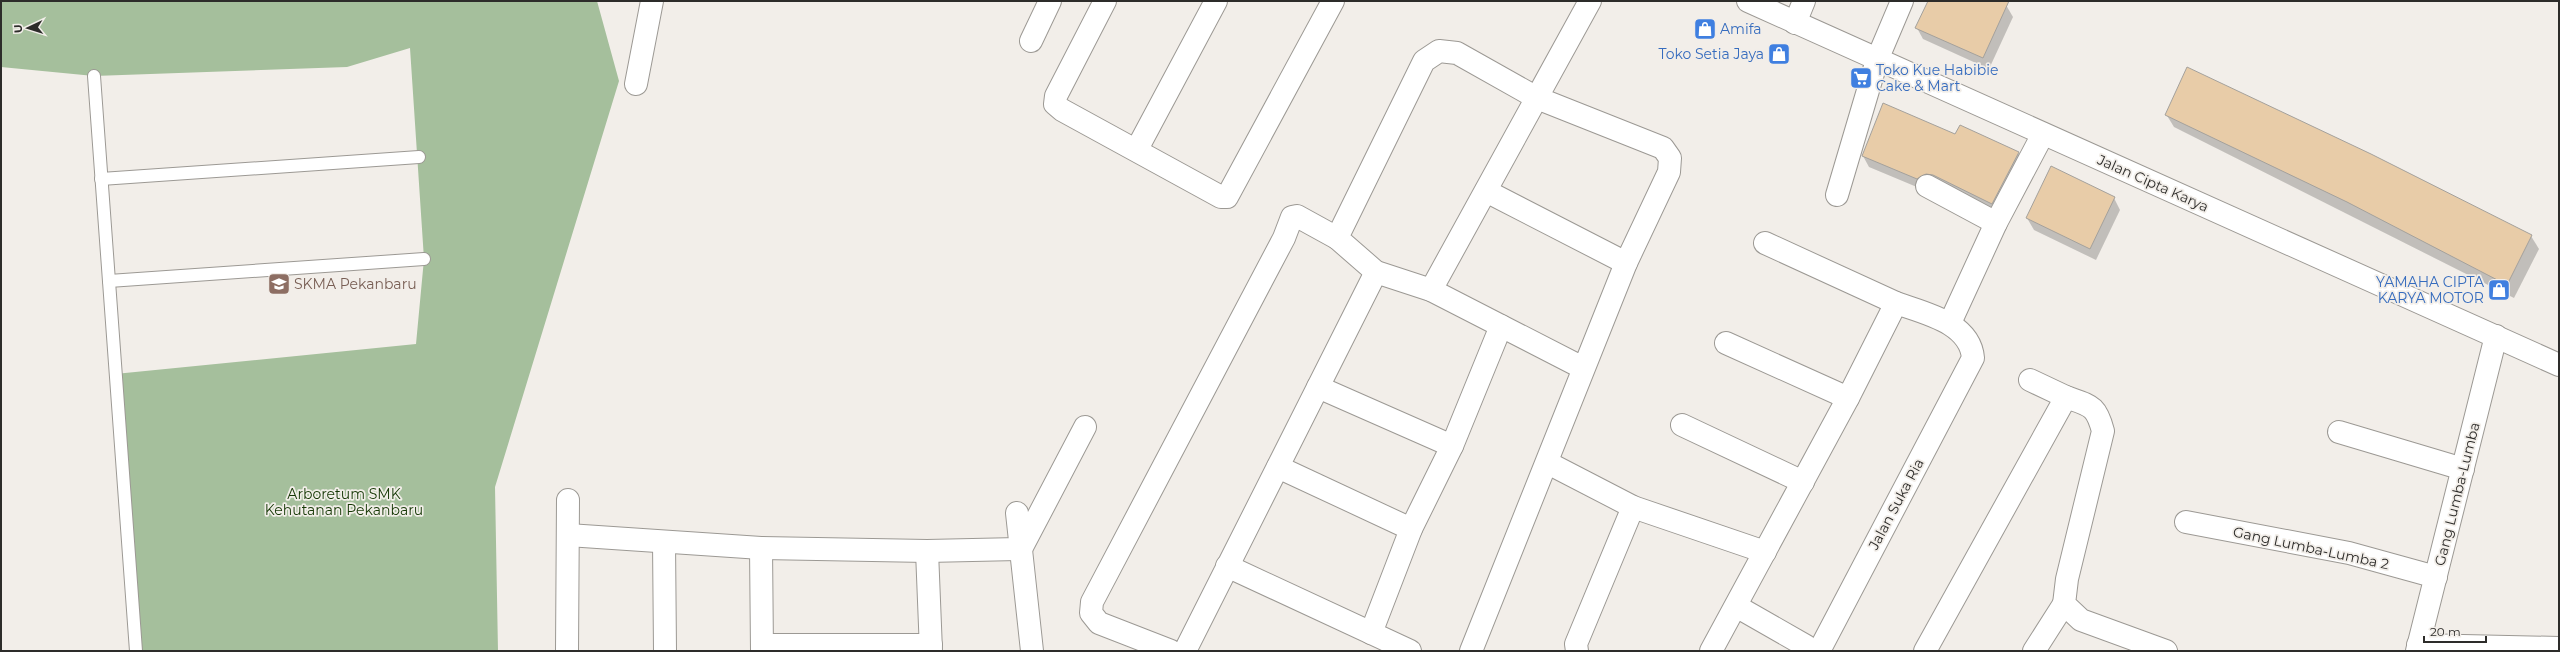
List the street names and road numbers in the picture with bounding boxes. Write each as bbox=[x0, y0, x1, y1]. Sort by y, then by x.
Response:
street label: Jalan Cipta Karya bbox=[2094, 150, 2212, 216]
street label: Gang Lumba-Lumba bbox=[2430, 420, 2484, 568]
street label: Jalan Suka Ria bbox=[1864, 455, 1928, 554]
street label: Gang Lumba-Lumba 2 bbox=[2231, 523, 2391, 573]

